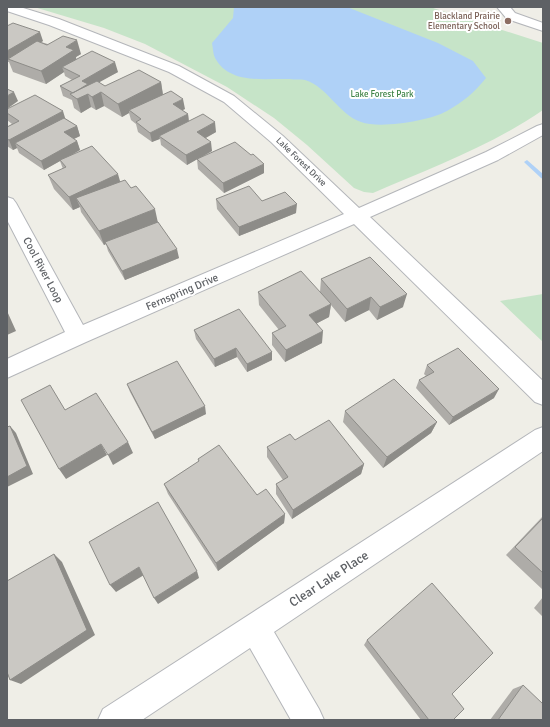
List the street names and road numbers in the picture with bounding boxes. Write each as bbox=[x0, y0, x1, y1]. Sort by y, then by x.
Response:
street label: Lake Forest Drive bbox=[273, 135, 329, 189]
street label: Cool River Loop bbox=[20, 235, 66, 305]
street label: Fernspring Drive bbox=[144, 271, 220, 313]
street label: Clear Lake Place bbox=[286, 547, 372, 611]

